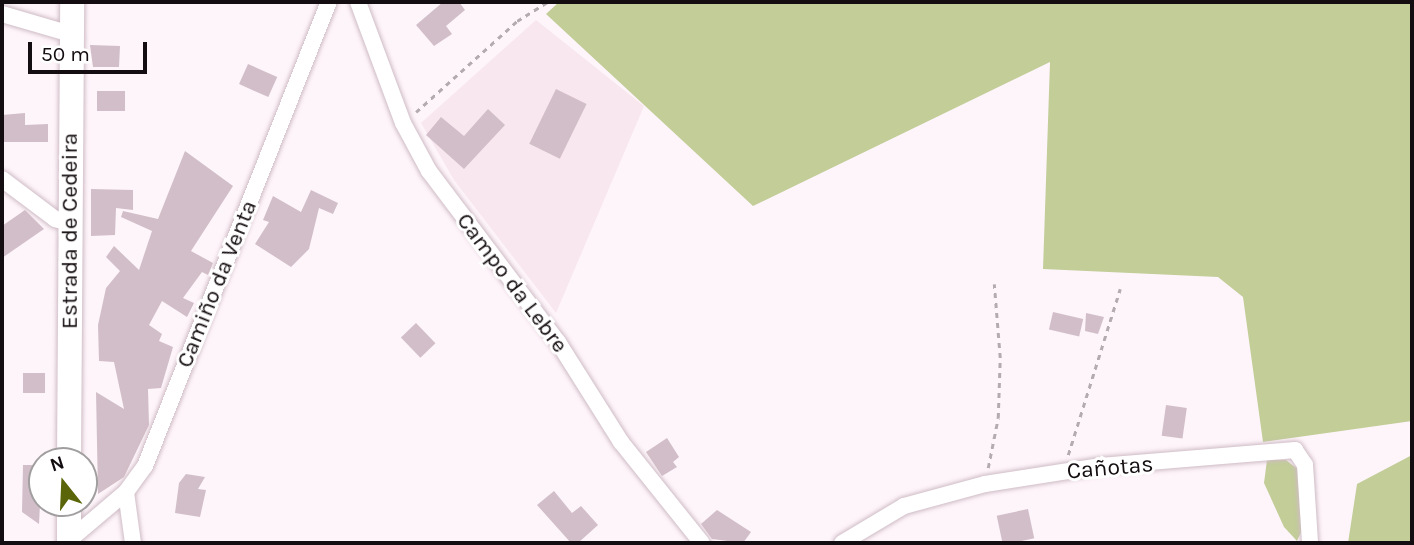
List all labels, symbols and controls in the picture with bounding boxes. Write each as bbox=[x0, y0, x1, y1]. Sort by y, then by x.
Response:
scale bar bbox=[32, 28, 150, 72]
text: 50 m bbox=[41, 42, 90, 66]
street label: Estrada de Cedeira bbox=[56, 133, 84, 329]
street label: Camiño da Venta bbox=[171, 196, 263, 372]
street label: Campo da Lebre bbox=[450, 208, 574, 358]
north arrow bbox=[28, 447, 98, 517]
street label: Cañotas bbox=[1066, 450, 1154, 486]
text: N bbox=[47, 451, 67, 476]

